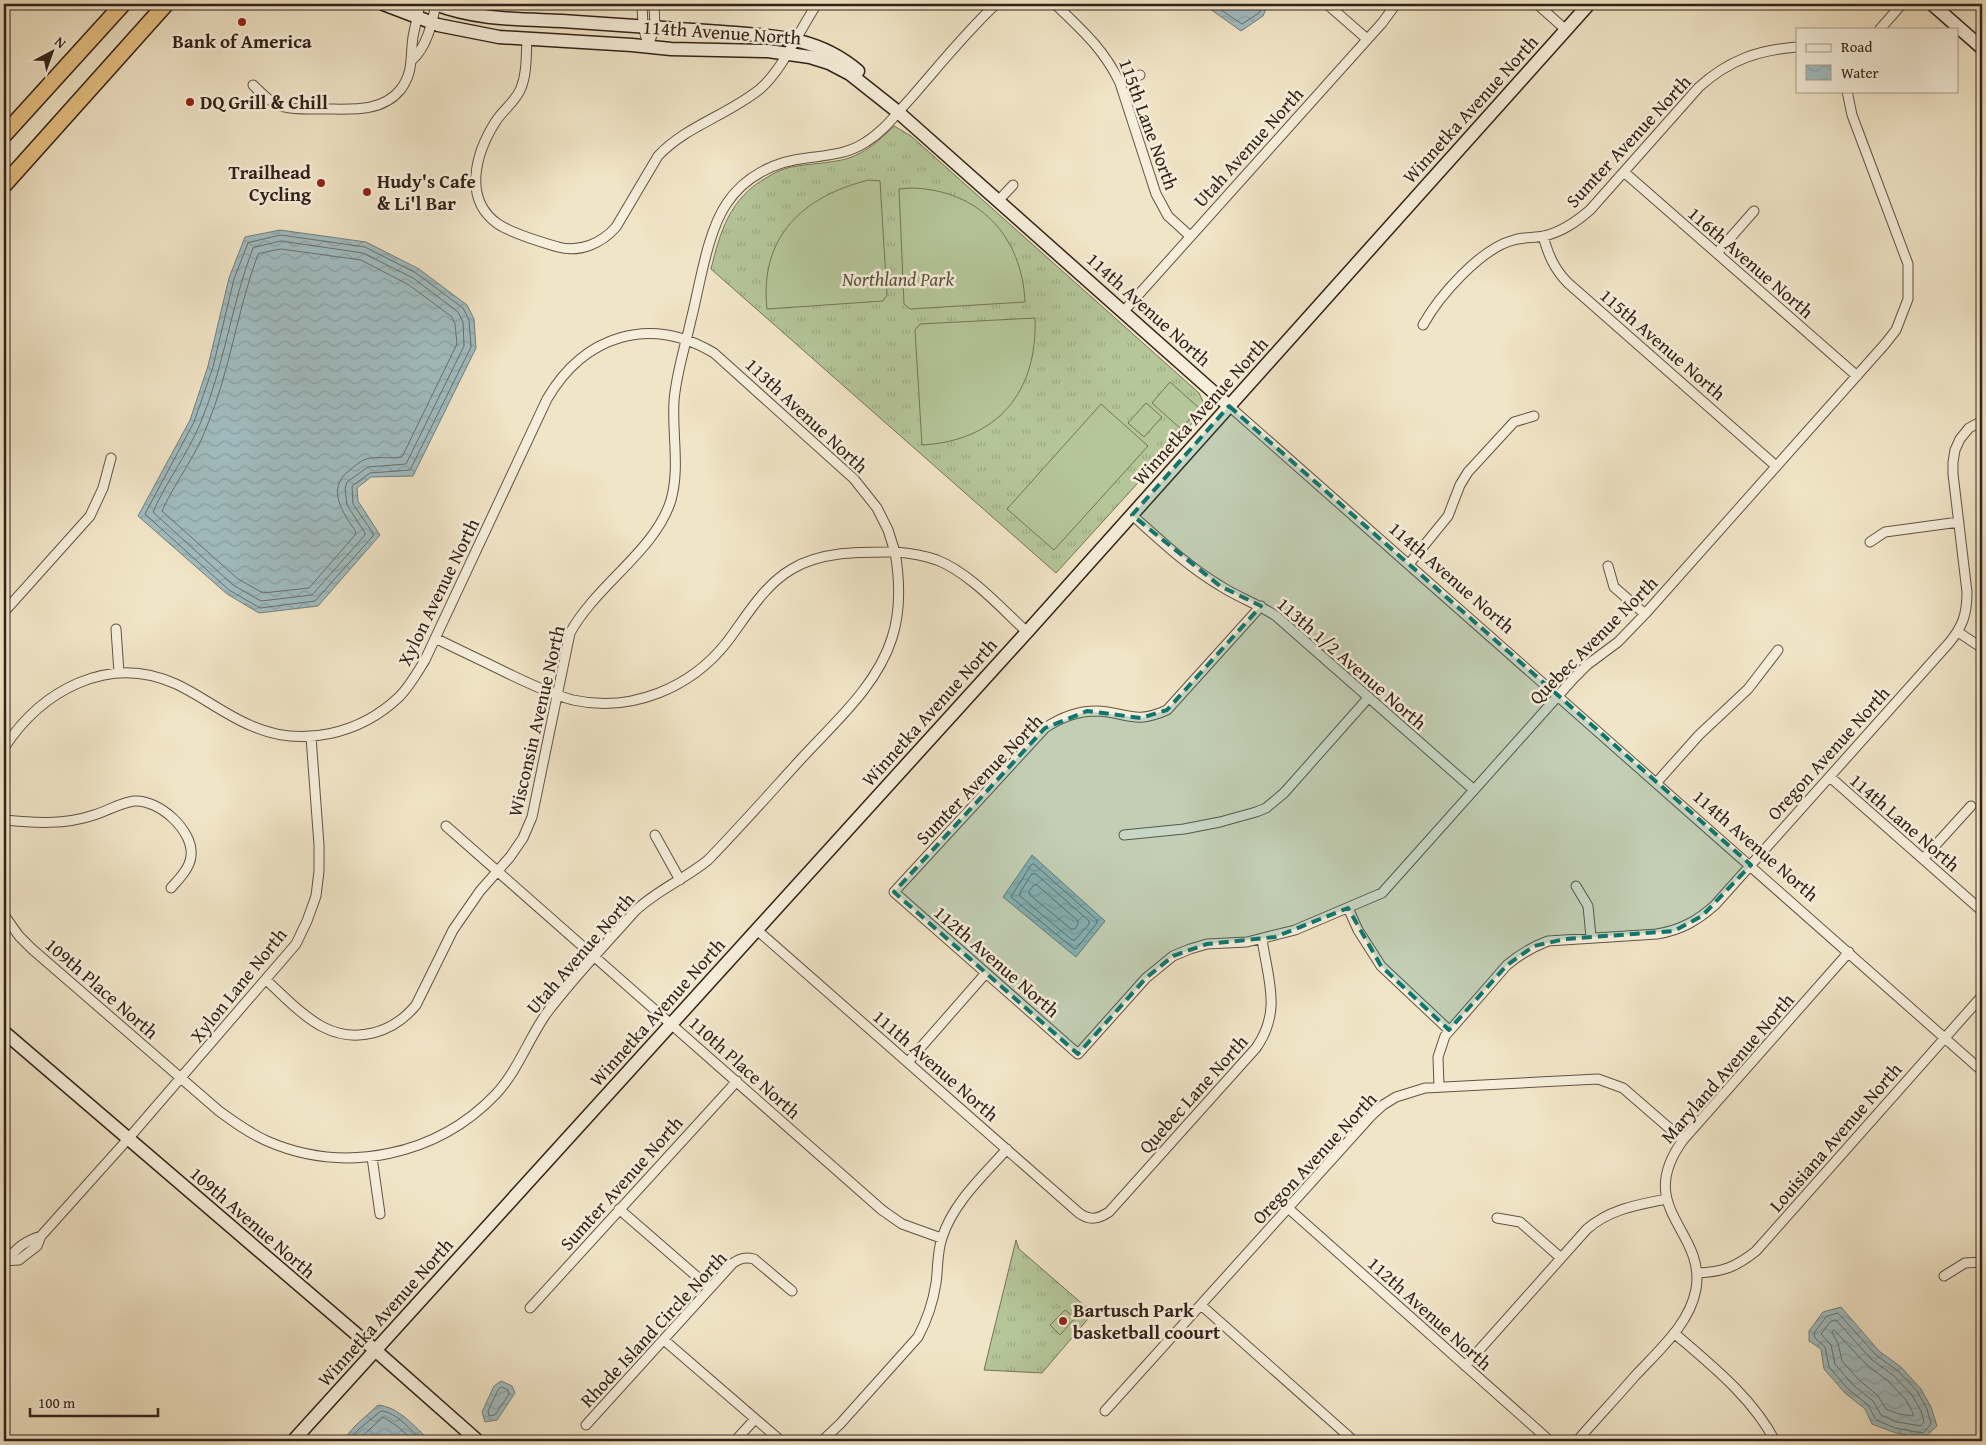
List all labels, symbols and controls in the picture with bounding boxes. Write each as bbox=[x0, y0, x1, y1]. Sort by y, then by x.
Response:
street label: 114th Avenue North bbox=[642, 12, 803, 52]
marker: Bank of America bbox=[236, 16, 248, 28]
place label: Bank of America bbox=[172, 27, 312, 55]
north arrow bbox=[28, 28, 78, 78]
street label: Winnetka Avenue North bbox=[1396, 28, 1545, 189]
legend bbox=[1796, 28, 1958, 92]
text: N bbox=[50, 32, 71, 53]
text: Road bbox=[1841, 36, 1872, 57]
street label: 115th Lane North bbox=[1112, 54, 1186, 194]
text: Water bbox=[1841, 62, 1879, 83]
street label: Sumter Avenue North bbox=[1559, 68, 1697, 214]
street label: Utah Avenue North bbox=[1186, 81, 1310, 213]
place label: DQ Grill & Chill bbox=[200, 88, 328, 116]
marker: DQ Grill & Chill bbox=[184, 96, 196, 108]
place label: Trailhead Cycling bbox=[229, 158, 312, 208]
place label: Hudy's Cafe & Li'l Bar bbox=[377, 167, 476, 217]
marker: Trailhead Cycling bbox=[315, 177, 327, 189]
marker: Hudy's Cafe & Li'l Bar bbox=[361, 186, 373, 198]
street label: 116th Avenue North bbox=[1682, 199, 1820, 325]
street label: 114th Avenue North bbox=[1081, 245, 1218, 373]
park label: Northland Park bbox=[841, 265, 954, 293]
street label: 115th Avenue North bbox=[1594, 281, 1732, 407]
street label: Winnetka Avenue North bbox=[1126, 330, 1275, 491]
street label: 113th Avenue North bbox=[739, 351, 875, 480]
street label: Xylon Avenue North bbox=[390, 513, 486, 671]
street label: 114th Avenue North bbox=[1383, 514, 1521, 640]
street label: Quebec Avenue North bbox=[1522, 569, 1664, 711]
street label: 113th 1/2 Avenue North bbox=[1271, 590, 1433, 736]
street label: Wisconsin Avenue North bbox=[500, 622, 572, 819]
street label: Winnetka Avenue North bbox=[855, 631, 1004, 792]
street label: Oregon Avenue North bbox=[1760, 680, 1896, 826]
street label: Sumter Avenue North bbox=[909, 707, 1049, 851]
street label: 114th Lane North bbox=[1844, 766, 1967, 878]
street label: 114th Avenue North bbox=[1687, 782, 1825, 908]
street label: Utah Avenue North bbox=[519, 886, 641, 1020]
street label: 112th Avenue North bbox=[928, 898, 1066, 1024]
street label: Xylon Lane North bbox=[183, 921, 293, 1048]
street label: 109th Place North bbox=[39, 931, 165, 1045]
street label: Winnetka Avenue North bbox=[583, 931, 732, 1092]
street label: Maryland Avenue North bbox=[1654, 986, 1800, 1149]
street label: 111th Avenue North bbox=[867, 1002, 1005, 1128]
street label: 110th Place North bbox=[683, 1009, 808, 1125]
street label: Quebec Lane North bbox=[1132, 1028, 1254, 1160]
street label: Louisiana Avenue North bbox=[1762, 1056, 1908, 1218]
street label: Oregon Avenue North bbox=[1245, 1085, 1383, 1230]
street label: Sumter Avenue North bbox=[553, 1109, 689, 1257]
street label: 109th Avenue North bbox=[184, 1159, 322, 1285]
street label: Winnetka Avenue North bbox=[311, 1231, 460, 1392]
street label: Rhode Island Circle North bbox=[573, 1244, 733, 1413]
street label: 112th Avenue North bbox=[1362, 1249, 1499, 1377]
place label: Bartusch Park basketball coourt bbox=[1073, 1296, 1221, 1346]
marker: Bartusch Park basketball coourt bbox=[1057, 1315, 1069, 1327]
scale bar bbox=[30, 1385, 158, 1417]
text: 100 m bbox=[38, 1392, 76, 1413]

